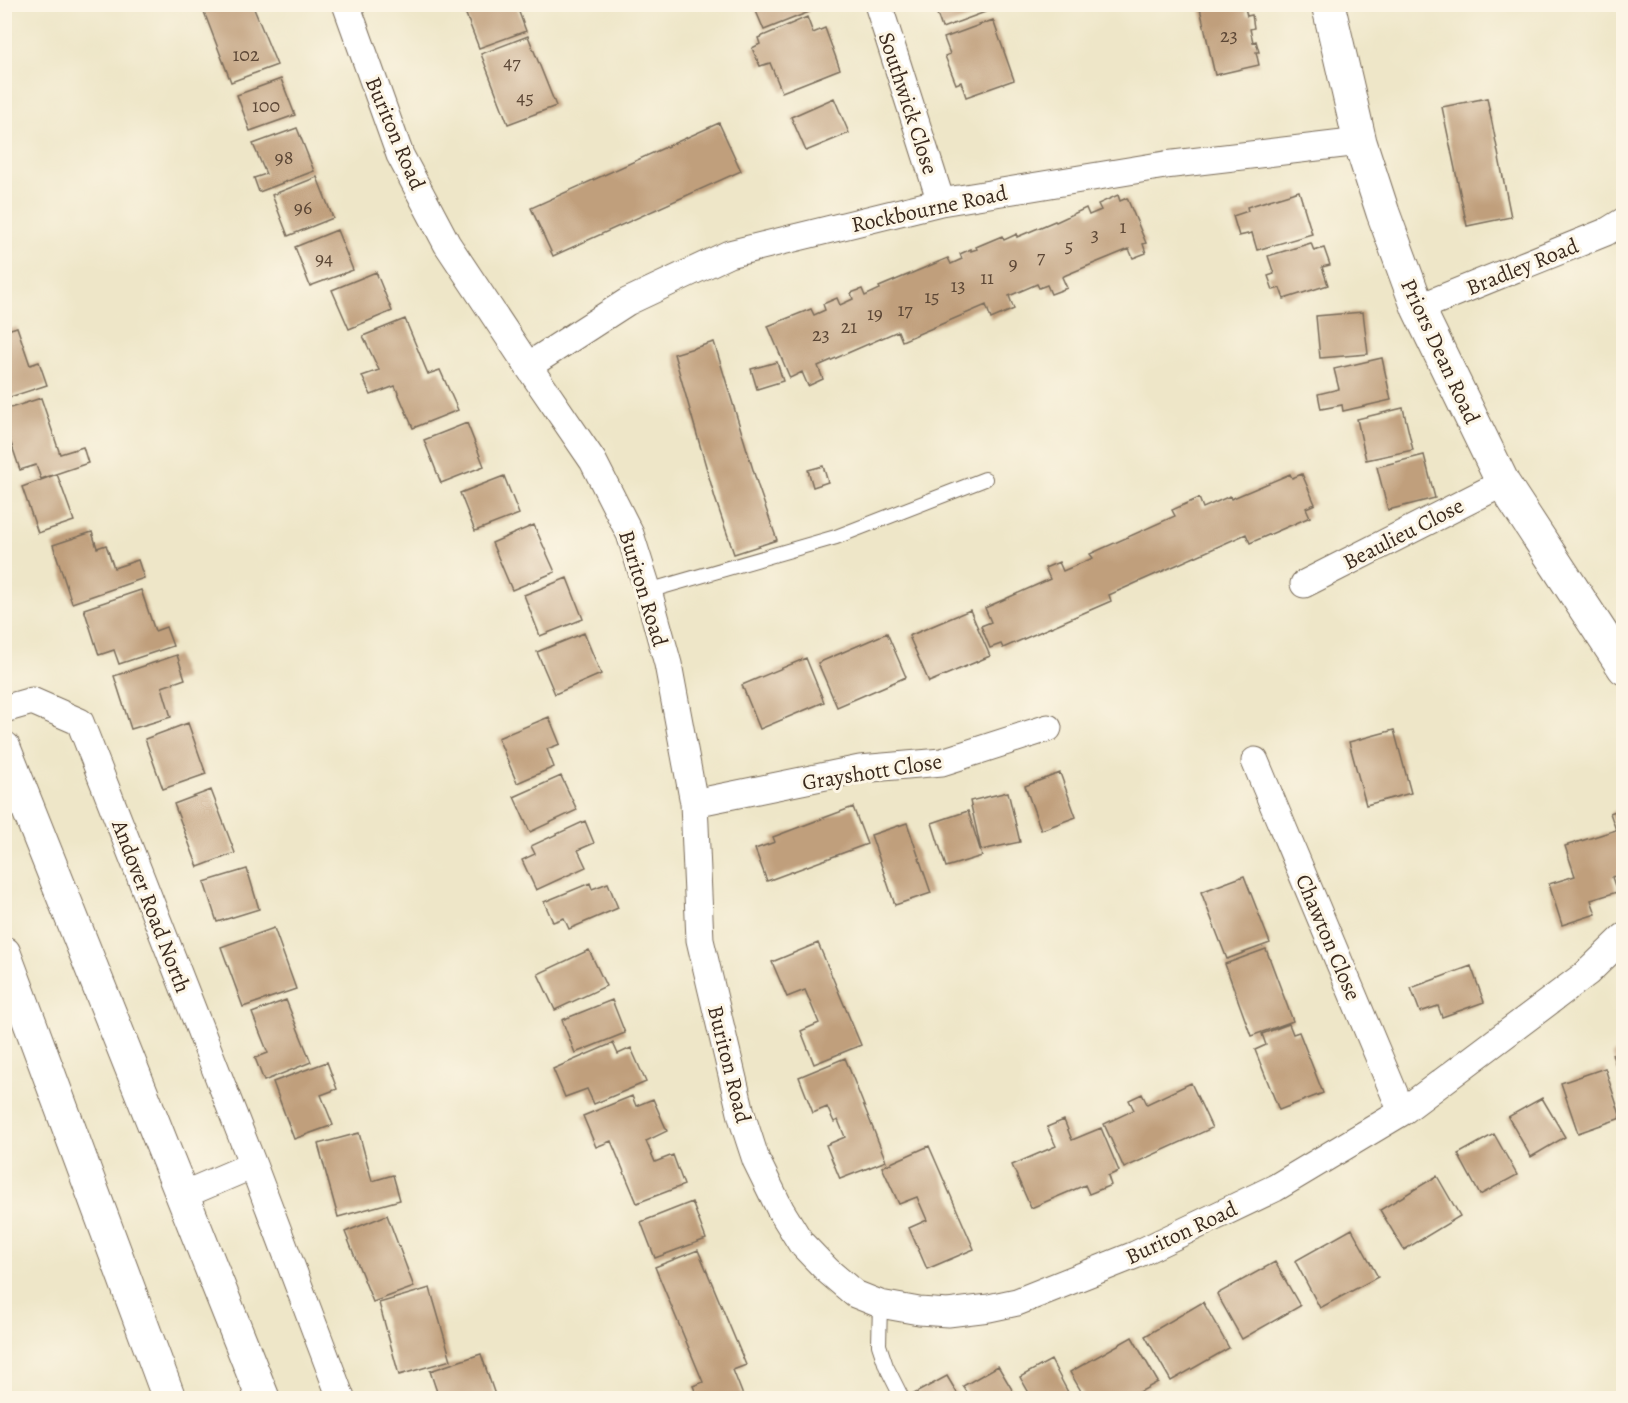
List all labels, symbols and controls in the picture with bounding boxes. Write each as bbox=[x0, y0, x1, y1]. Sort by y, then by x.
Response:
house number: 23 bbox=[1220, 22, 1238, 49]
street label: Southwick Close bbox=[871, 28, 945, 178]
house number: 102 bbox=[233, 41, 260, 68]
house number: 47 bbox=[503, 49, 521, 76]
street label: Buriton Road bbox=[358, 72, 432, 195]
house number: 45 bbox=[516, 84, 534, 111]
house number: 100 bbox=[252, 92, 280, 119]
house number: 98 bbox=[275, 144, 293, 171]
street label: Rockbourne Road bbox=[849, 178, 1010, 240]
house number: 96 bbox=[294, 194, 312, 221]
house number: 1 bbox=[1120, 213, 1127, 240]
house number: 3 bbox=[1091, 221, 1099, 248]
street label: Bradley Road bbox=[1462, 231, 1583, 303]
house number: 5 bbox=[1065, 232, 1073, 259]
house number: 7 bbox=[1037, 243, 1046, 270]
house number: 94 bbox=[315, 245, 333, 272]
house number: 9 bbox=[1008, 250, 1018, 277]
house number: 11 bbox=[980, 264, 994, 291]
house number: 13 bbox=[950, 272, 966, 299]
street label: Priors Dean Road bbox=[1393, 274, 1487, 429]
house number: 15 bbox=[924, 283, 940, 310]
house number: 17 bbox=[897, 296, 913, 323]
house number: 19 bbox=[867, 300, 883, 327]
house number: 21 bbox=[841, 313, 857, 340]
house number: 23 bbox=[812, 321, 830, 348]
street label: Beaulieu Close bbox=[1338, 491, 1469, 577]
street label: Buriton Road bbox=[611, 526, 675, 650]
street label: Grayshott Close bbox=[800, 746, 944, 798]
street label: Andover Road North bbox=[104, 815, 198, 997]
street label: Chawton Close bbox=[1288, 870, 1368, 1005]
street label: Buriton Road bbox=[700, 1002, 758, 1126]
street label: Buriton Road bbox=[1121, 1194, 1242, 1272]

